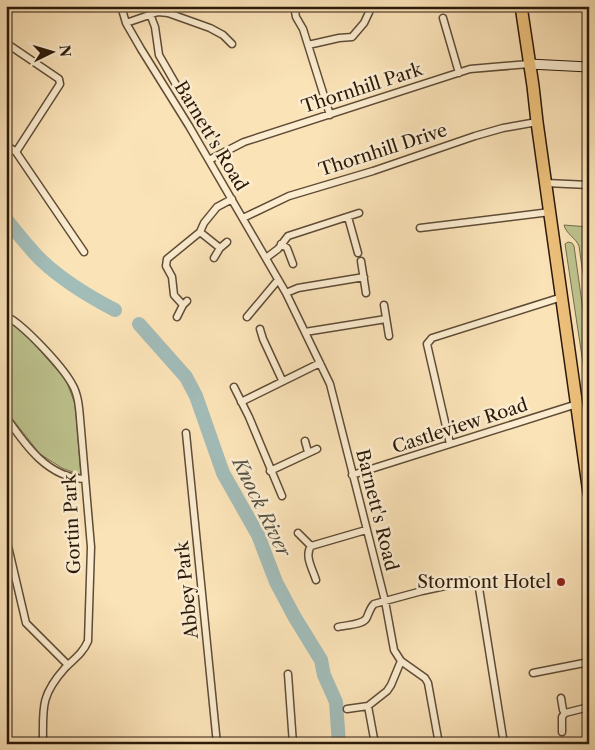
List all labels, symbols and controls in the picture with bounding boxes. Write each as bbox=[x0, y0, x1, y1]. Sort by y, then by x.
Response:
north arrow bbox=[28, 28, 78, 78]
text: N bbox=[55, 44, 74, 58]
street label: Thornhill Park bbox=[299, 58, 427, 118]
street label: Barnett's Road bbox=[169, 77, 253, 195]
street label: Thornhill Drive bbox=[316, 119, 450, 181]
street label: Castleview Road bbox=[389, 394, 531, 458]
street label: Barnett's Road bbox=[351, 447, 403, 573]
water label: Knock River bbox=[227, 452, 296, 562]
street label: Gortin Park bbox=[58, 472, 86, 575]
street label: Abbey Park bbox=[171, 538, 203, 641]
place label: Stormont Hotel bbox=[417, 571, 551, 593]
marker: Stormont Hotel bbox=[555, 576, 567, 588]

